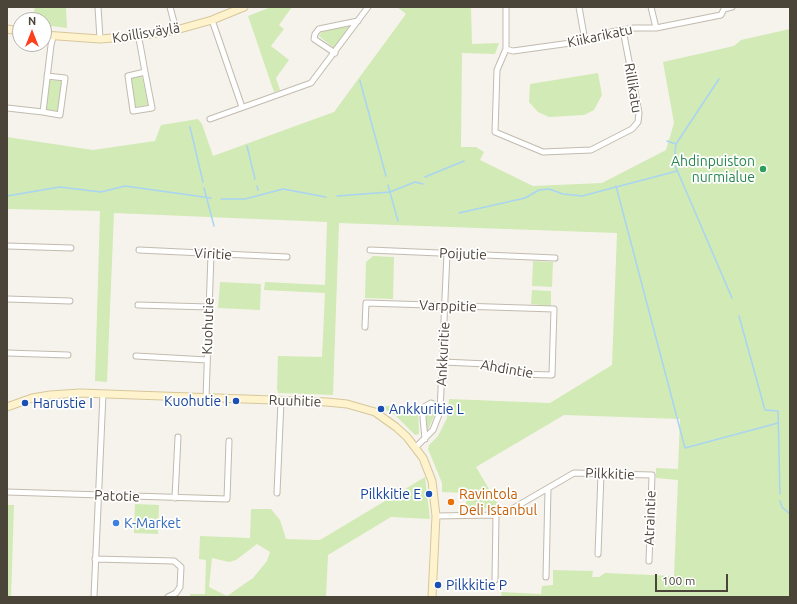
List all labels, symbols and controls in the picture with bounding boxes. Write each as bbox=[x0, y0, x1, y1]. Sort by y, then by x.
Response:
north arrow bbox=[12, 12, 52, 52]
text: N bbox=[28, 15, 36, 27]
street label: Koillisväylä bbox=[111, 19, 181, 47]
street label: Kiikarikatu bbox=[566, 21, 634, 51]
street label: Rillikatu bbox=[621, 62, 645, 114]
place label: Ahdinpuiston nurmialue bbox=[671, 153, 755, 186]
marker: Ahdinpuiston nurmialue bbox=[758, 164, 768, 174]
street label: Viritie bbox=[194, 245, 232, 263]
street label: Poijutie bbox=[439, 245, 487, 263]
street label: Kuohutie bbox=[199, 297, 217, 355]
street label: Varppitie bbox=[419, 297, 477, 315]
street label: Ankkuritie bbox=[433, 321, 453, 387]
street label: Ahdintie bbox=[479, 356, 535, 382]
street label: Ruuhitie bbox=[268, 392, 322, 410]
place label: Kuohutie I bbox=[164, 393, 228, 409]
place label: Harustie I bbox=[33, 395, 93, 411]
marker: Kuohutie I bbox=[231, 396, 241, 406]
marker: Harustie I bbox=[20, 398, 30, 408]
place label: Ankkuritie L bbox=[389, 401, 464, 417]
marker: Ankkuritie L bbox=[376, 404, 386, 414]
street label: Pilkkitie bbox=[585, 465, 635, 483]
place label: Pilkkitie E bbox=[360, 486, 421, 502]
place label: Ravintola Deli Istanbul bbox=[459, 486, 537, 518]
street label: Patotie bbox=[94, 487, 140, 505]
marker: Pilkkitie E bbox=[424, 489, 434, 499]
street label: Atraintie bbox=[641, 490, 659, 546]
marker: Ravintola Deli Istanbul bbox=[446, 497, 456, 507]
place label: K-Market bbox=[124, 515, 181, 531]
marker: K-Market bbox=[111, 518, 121, 528]
scale bar bbox=[657, 566, 730, 592]
text: 100 m bbox=[662, 574, 695, 587]
place label: Pilkkitie P bbox=[446, 577, 507, 593]
marker: Pilkkitie P bbox=[433, 580, 443, 590]

